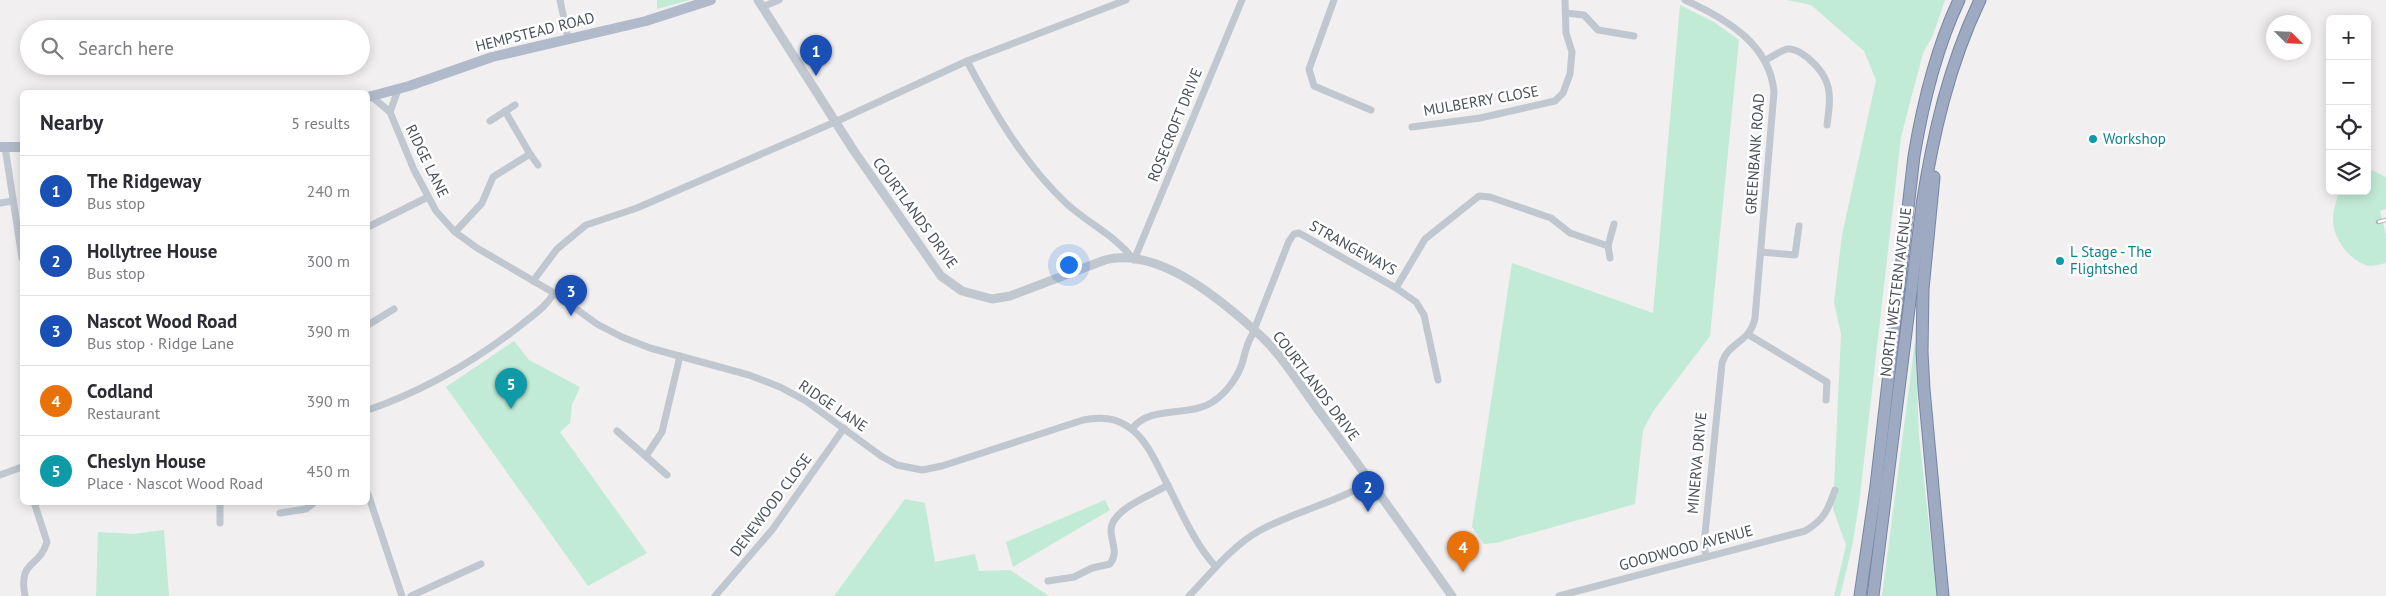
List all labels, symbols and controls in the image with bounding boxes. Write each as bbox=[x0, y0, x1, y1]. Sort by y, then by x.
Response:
street label: HEMPSTEAD ROAD bbox=[473, 8, 596, 55]
north arrow bbox=[2266, 15, 2311, 60]
map controls bbox=[2326, 15, 2371, 195]
button: + bbox=[2326, 15, 2371, 60]
search box bbox=[20, 20, 370, 75]
icon: search bbox=[38, 34, 66, 62]
pin: 1 bbox=[800, 35, 832, 76]
text: Search here bbox=[78, 36, 174, 60]
button: − bbox=[2326, 60, 2371, 105]
street label: ROSECROFT DRIVE bbox=[1143, 65, 1206, 184]
street label: MULBERRY CLOSE bbox=[1422, 81, 1540, 120]
street label: GREENBANK ROAD bbox=[1741, 93, 1768, 215]
button: locate bbox=[2326, 105, 2371, 150]
text: Nearby bbox=[40, 109, 103, 136]
text: 5 results bbox=[291, 113, 350, 133]
street label: RIDGE LANE bbox=[402, 121, 453, 200]
place label: Workshop bbox=[2103, 129, 2166, 148]
marker: Workshop bbox=[2087, 133, 2099, 145]
button: layers bbox=[2326, 150, 2371, 195]
street label: COURTLANDS DRIVE bbox=[869, 153, 962, 272]
text: The Ridgeway bbox=[87, 169, 201, 193]
text: 1 bbox=[51, 181, 61, 201]
text: 240 m bbox=[307, 181, 350, 201]
text: Bus stop bbox=[87, 193, 145, 213]
street label: NORTH WESTERN AVENUE bbox=[1876, 206, 1915, 378]
street label: STRANGEWAYS bbox=[1306, 216, 1400, 279]
text: Hollytree House bbox=[87, 239, 217, 263]
place label: L Stage - The Flightshed bbox=[2070, 242, 2152, 278]
text: 2 bbox=[51, 251, 61, 271]
text: 300 m bbox=[307, 251, 350, 271]
your location bbox=[1056, 252, 1082, 278]
marker: L Stage - The Flightshed bbox=[2054, 255, 2066, 267]
text: Bus stop bbox=[87, 263, 145, 283]
pin: 3 bbox=[555, 275, 587, 316]
text: Nascot Wood Road bbox=[87, 309, 237, 333]
text: 3 bbox=[51, 321, 61, 341]
text: 390 m bbox=[307, 321, 350, 341]
street label: COURTLANDS DRIVE bbox=[1269, 327, 1364, 444]
text: Bus stop · Ridge Lane bbox=[87, 333, 234, 353]
pin: 5 bbox=[495, 368, 527, 409]
street label: RIDGE LANE bbox=[795, 376, 871, 436]
text: Codland bbox=[87, 379, 153, 403]
text: 4 bbox=[51, 391, 61, 411]
text: 390 m bbox=[307, 391, 350, 411]
text: Restaurant bbox=[87, 403, 160, 423]
street label: MINERVA DRIVE bbox=[1683, 411, 1710, 515]
text: Cheslyn House bbox=[87, 449, 206, 473]
street label: DENEWOOD CLOSE bbox=[726, 449, 816, 560]
text: 5 bbox=[51, 461, 61, 481]
text: 450 m bbox=[307, 461, 350, 481]
pin: 2 bbox=[1352, 471, 1384, 512]
text: Place · Nascot Wood Road bbox=[87, 473, 263, 493]
street label: GOODWOOD AVENUE bbox=[1617, 521, 1755, 575]
pin: 4 bbox=[1447, 531, 1479, 572]

